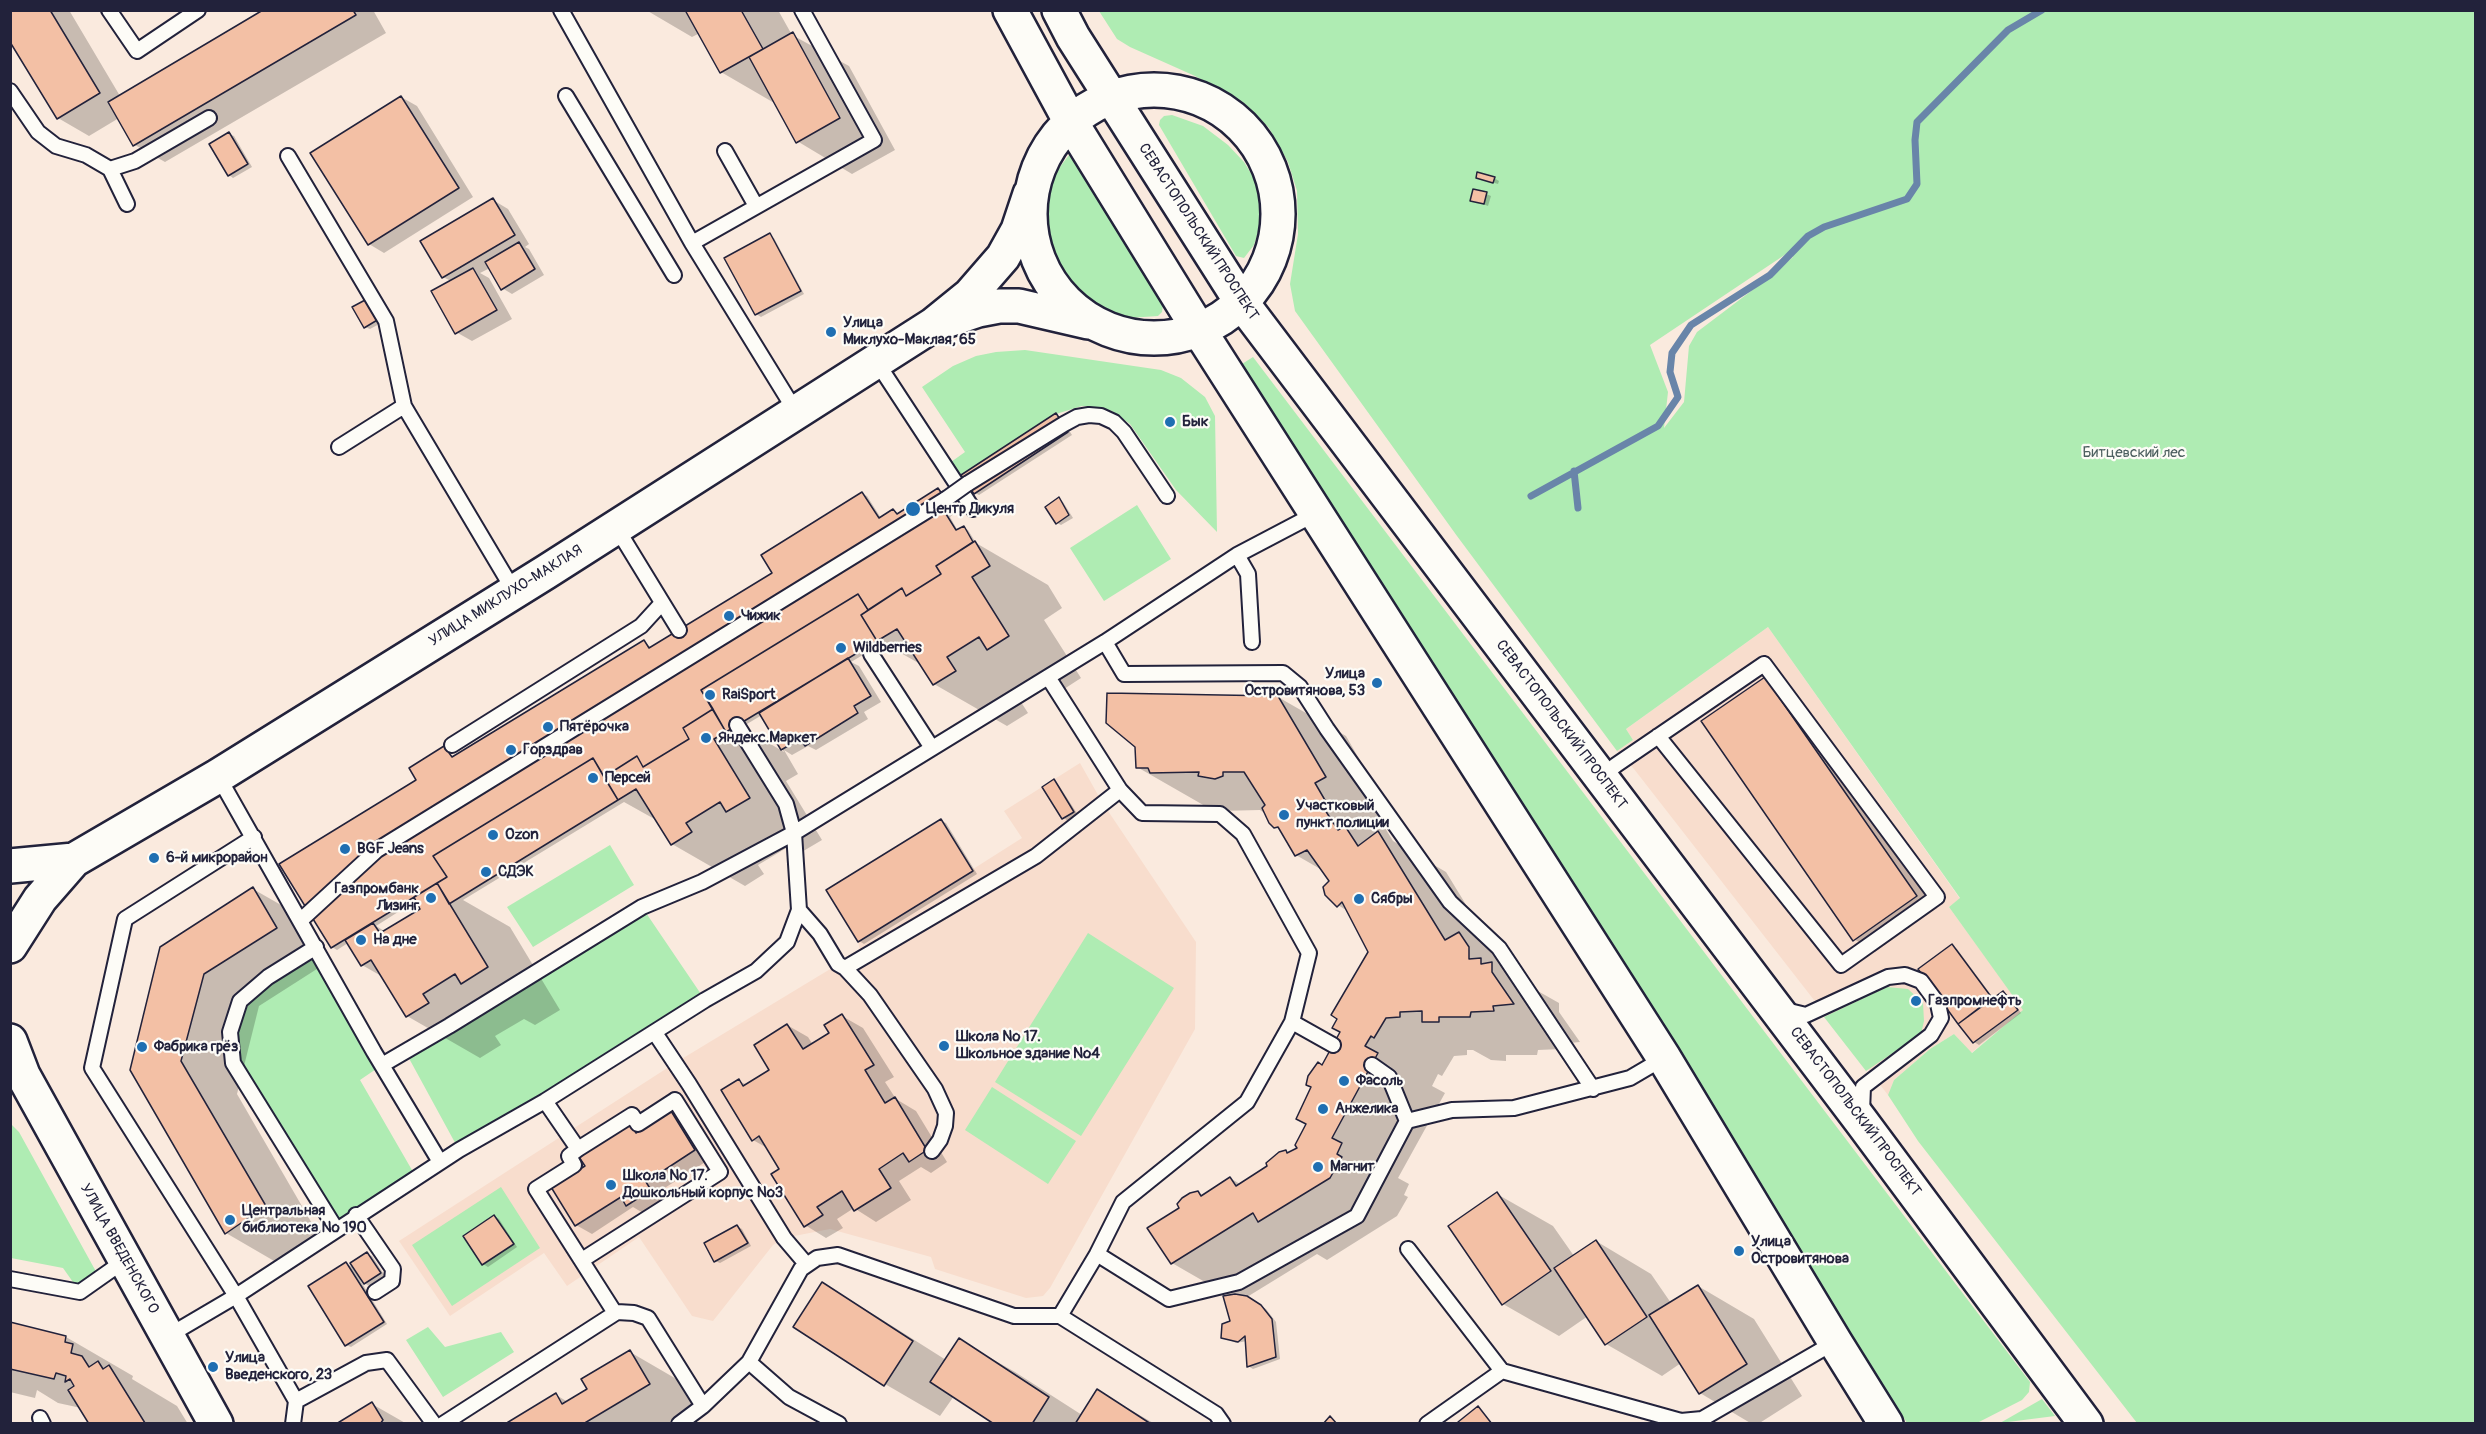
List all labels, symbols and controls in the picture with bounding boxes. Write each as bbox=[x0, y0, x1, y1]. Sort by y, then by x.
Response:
street label: СЕВАСТОПОЛЬСКИЙ ПРОСПЕКТ bbox=[1134, 140, 1262, 324]
place label: Улица Миклухо-Маклая, 65 bbox=[843, 314, 976, 349]
marker: Улица Миклухо-Маклая, 65 bbox=[824, 325, 838, 339]
place label: Бык bbox=[1182, 413, 1208, 431]
marker: Бык bbox=[1163, 415, 1177, 429]
park label: Битцевский лес bbox=[2083, 444, 2185, 462]
marker: Центр Дикуля bbox=[904, 500, 922, 518]
place label: Центр Дикуля bbox=[926, 500, 1014, 518]
street label: УЛИЦА МИКЛУХО-МАКЛАЯ bbox=[426, 541, 586, 651]
place label: Чижик bbox=[741, 607, 781, 625]
marker: Чижик bbox=[722, 609, 736, 623]
street label: СЕВАСТОПОЛЬСКИЙ ПРОСПЕКТ bbox=[1492, 637, 1630, 813]
place label: Wildberries bbox=[853, 639, 922, 657]
marker: Wildberries bbox=[834, 641, 848, 655]
place label: Улица Островитянова, 53 bbox=[1244, 665, 1365, 700]
marker: Улица Островитянова, 53 bbox=[1370, 676, 1384, 690]
place label: RaiSport bbox=[722, 686, 776, 704]
marker: RaiSport bbox=[703, 688, 717, 702]
place label: Пятёрочка bbox=[560, 718, 629, 736]
marker: Пятёрочка bbox=[541, 720, 555, 734]
place label: Яндекс.Маркет bbox=[718, 729, 817, 747]
marker: Яндекс.Маркет bbox=[699, 731, 713, 745]
place label: Горздрав bbox=[523, 741, 583, 759]
marker: Горздрав bbox=[504, 743, 518, 757]
place label: Персей bbox=[605, 769, 651, 787]
marker: Персей bbox=[586, 771, 600, 785]
place label: Участковый пункт полиции bbox=[1296, 797, 1389, 832]
marker: Участковый пункт полиции bbox=[1277, 808, 1291, 822]
place label: Ozon bbox=[505, 826, 539, 844]
marker: Ozon bbox=[486, 828, 500, 842]
place label: BGF Jeans bbox=[357, 840, 424, 858]
marker: BGF Jeans bbox=[338, 842, 352, 856]
place label: 6-й микрорайон bbox=[166, 849, 268, 867]
marker: 6-й микрорайон bbox=[147, 851, 161, 865]
place label: СДЭК bbox=[498, 863, 534, 881]
marker: СДЭК bbox=[479, 865, 493, 879]
place label: Газпромбанк Лизинг bbox=[334, 880, 419, 915]
place label: Сябры bbox=[1371, 890, 1413, 908]
marker: Газпромбанк Лизинг bbox=[424, 891, 438, 905]
marker: Сябры bbox=[1352, 892, 1366, 906]
place label: На дне bbox=[373, 931, 417, 949]
marker: На дне bbox=[354, 933, 368, 947]
place label: Газпромнефть bbox=[1928, 992, 2022, 1010]
marker: Газпромнефть bbox=[1909, 994, 1923, 1008]
street label: СЕВАСТОПОЛЬСКИЙ ПРОСПЕКТ bbox=[1786, 1024, 1924, 1200]
place label: Школа № 17. Школьное здание №4 bbox=[956, 1028, 1100, 1063]
place label: Фабрика грёз bbox=[154, 1038, 238, 1056]
marker: Школа № 17. Школьное здание №4 bbox=[937, 1039, 951, 1053]
marker: Фабрика грёз bbox=[135, 1040, 149, 1054]
place label: Фасоль bbox=[1356, 1072, 1403, 1090]
marker: Фасоль bbox=[1337, 1074, 1351, 1088]
place label: Анжелика bbox=[1335, 1100, 1398, 1118]
marker: Анжелика bbox=[1316, 1102, 1330, 1116]
place label: Магнит bbox=[1330, 1158, 1375, 1176]
marker: Магнит bbox=[1311, 1160, 1325, 1174]
place label: Школа № 17. Дошкольный корпус №3 bbox=[623, 1167, 783, 1202]
marker: Школа № 17. Дошкольный корпус №3 bbox=[604, 1178, 618, 1192]
street label: УЛИЦА ВВЕДЕНСКОГО bbox=[76, 1181, 162, 1317]
place label: Центральная библиотека № 190 bbox=[242, 1202, 367, 1237]
marker: Центральная библиотека № 190 bbox=[223, 1213, 237, 1227]
place label: Улица Островитянова bbox=[1751, 1233, 1849, 1268]
marker: Улица Островитянова bbox=[1732, 1244, 1746, 1258]
place label: Улица Введенского, 23 bbox=[225, 1349, 332, 1384]
marker: Улица Введенского, 23 bbox=[206, 1360, 220, 1374]

